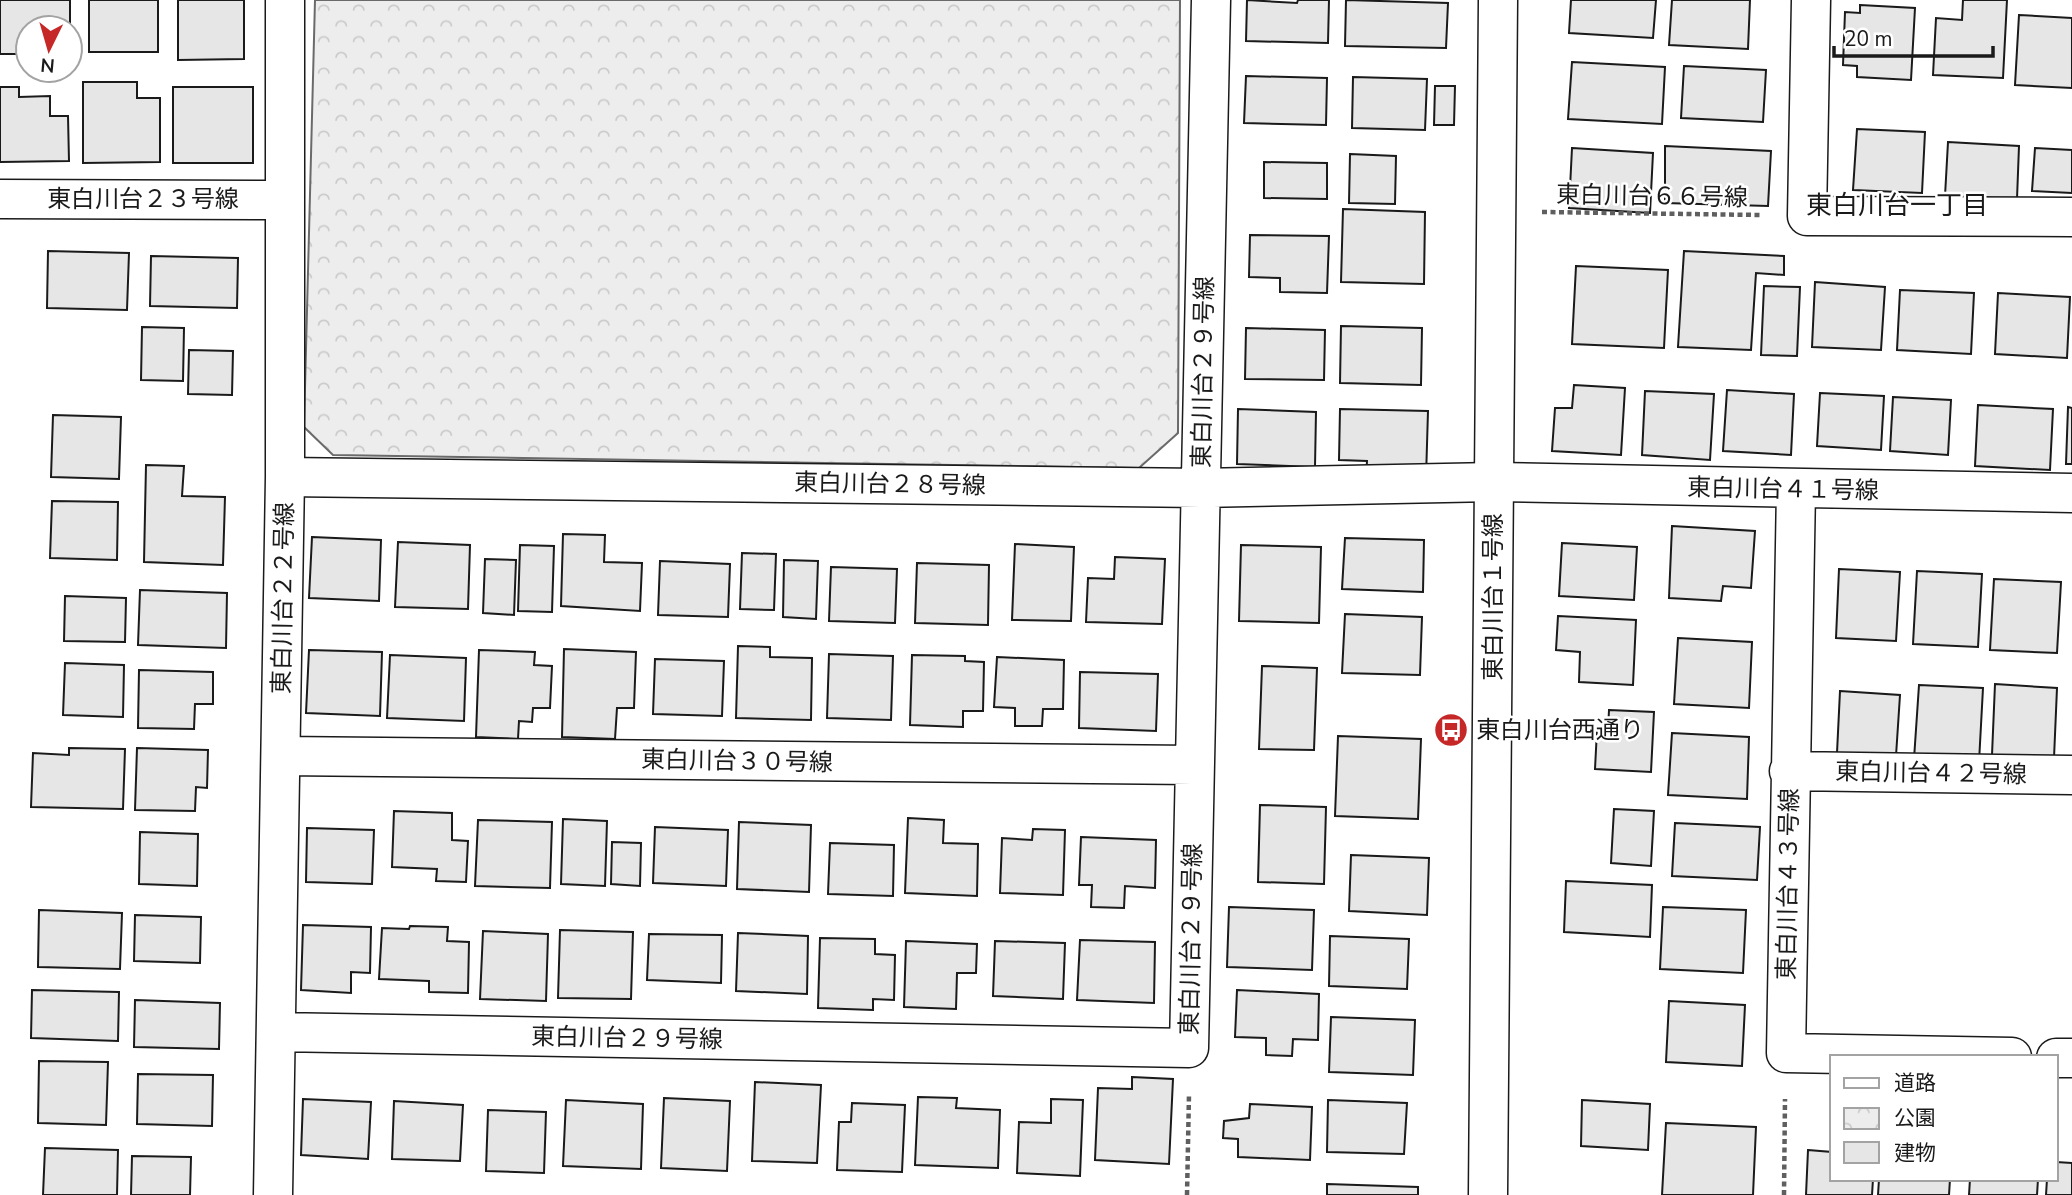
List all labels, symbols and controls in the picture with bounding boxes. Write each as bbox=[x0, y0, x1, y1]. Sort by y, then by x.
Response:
north arrow bbox=[14, 14, 84, 84]
scale bar bbox=[1834, 14, 1993, 58]
text: 20 m bbox=[1844, 25, 1893, 53]
text: N bbox=[39, 51, 56, 79]
street label: 東白川台６６号線 bbox=[1556, 178, 1748, 214]
street label: 東白川台２３号線 bbox=[47, 183, 239, 215]
district label: 東白川台一丁目 bbox=[1806, 188, 1988, 223]
street label: 東白川台２９号線 bbox=[1185, 276, 1221, 468]
street label: 東白川台２８号線 bbox=[794, 466, 986, 502]
street label: 東白川台４１号線 bbox=[1687, 471, 1879, 507]
street label: 東白川台２２号線 bbox=[265, 502, 301, 694]
street label: 東白川台１号線 bbox=[1477, 513, 1509, 681]
bus stop icon: 東白川台西通り bbox=[1432, 711, 1470, 749]
place label: 東白川台西通り bbox=[1476, 714, 1644, 746]
street label: 東白川台３０号線 bbox=[641, 743, 833, 779]
street label: 東白川台４２号線 bbox=[1835, 755, 2027, 791]
street label: 東白川台４３号線 bbox=[1770, 788, 1806, 980]
street label: 東白川台２９号線 bbox=[1173, 843, 1209, 1035]
street label: 東白川台２９号線 bbox=[531, 1020, 723, 1056]
legend bbox=[1830, 1055, 2058, 1181]
text: 道路 bbox=[1894, 1069, 1936, 1097]
text: 公園 bbox=[1894, 1104, 1936, 1132]
text: 建物 bbox=[1894, 1139, 1936, 1167]

